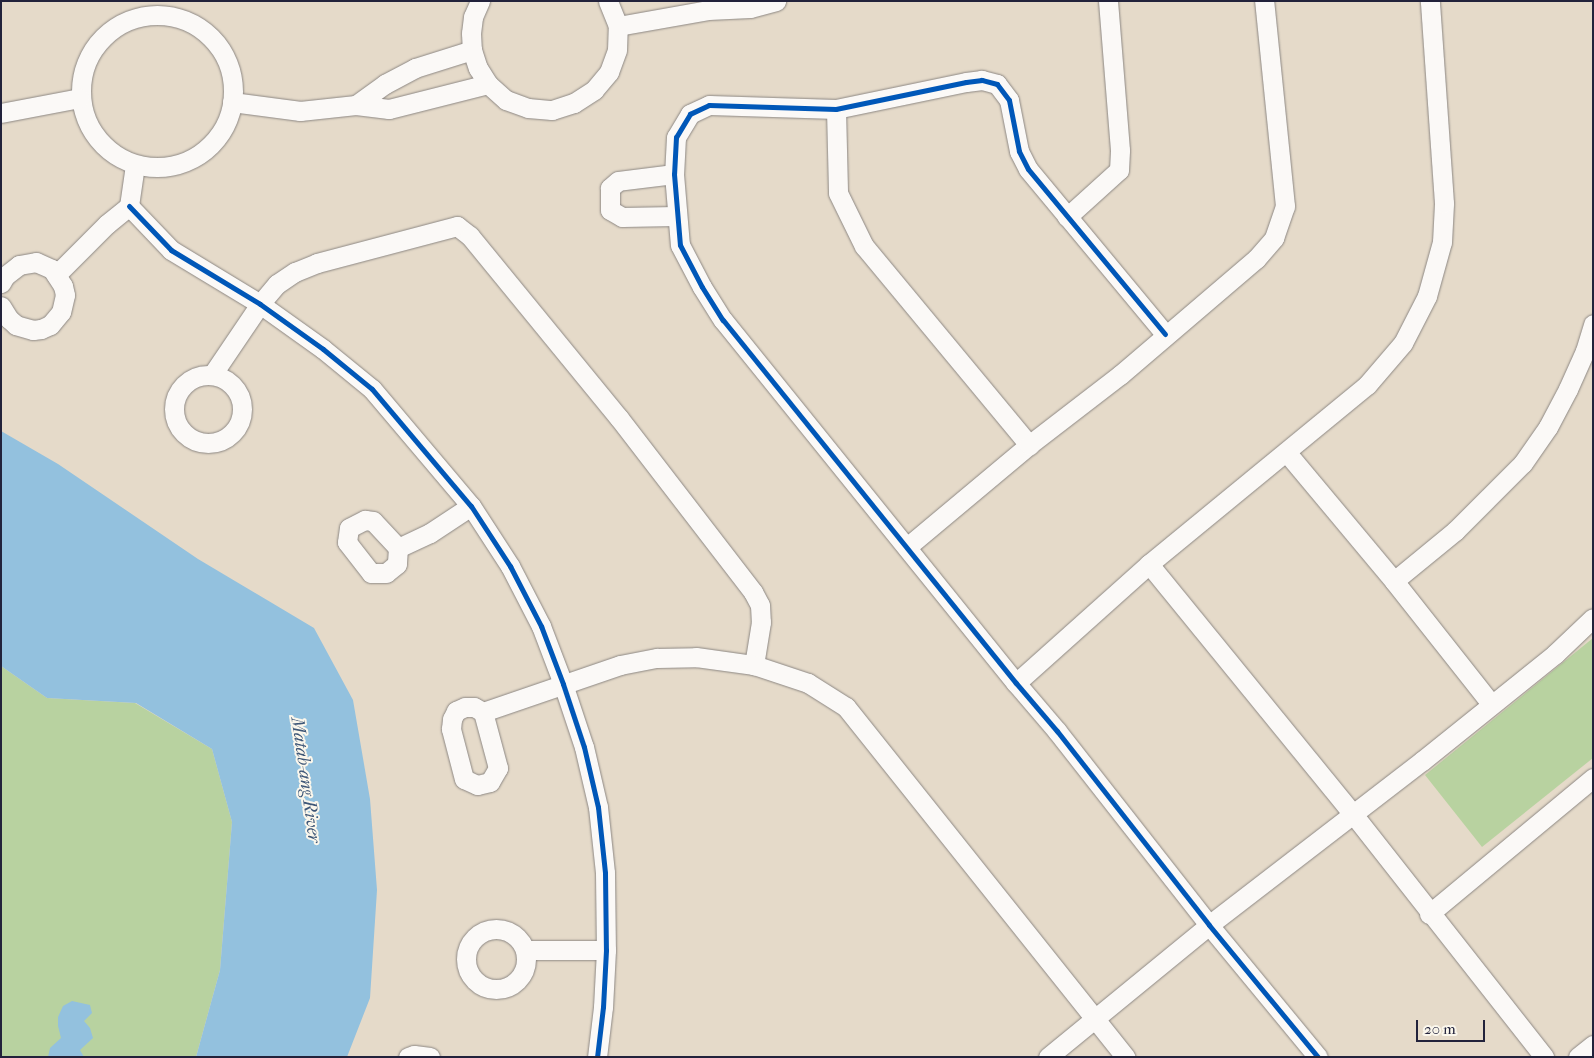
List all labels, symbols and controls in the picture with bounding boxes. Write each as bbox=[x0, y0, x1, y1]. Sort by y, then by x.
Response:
water label: Matab-ang River bbox=[285, 716, 325, 844]
scale bar bbox=[1419, 1010, 1488, 1042]
text: 20 m bbox=[1424, 1020, 1456, 1038]

